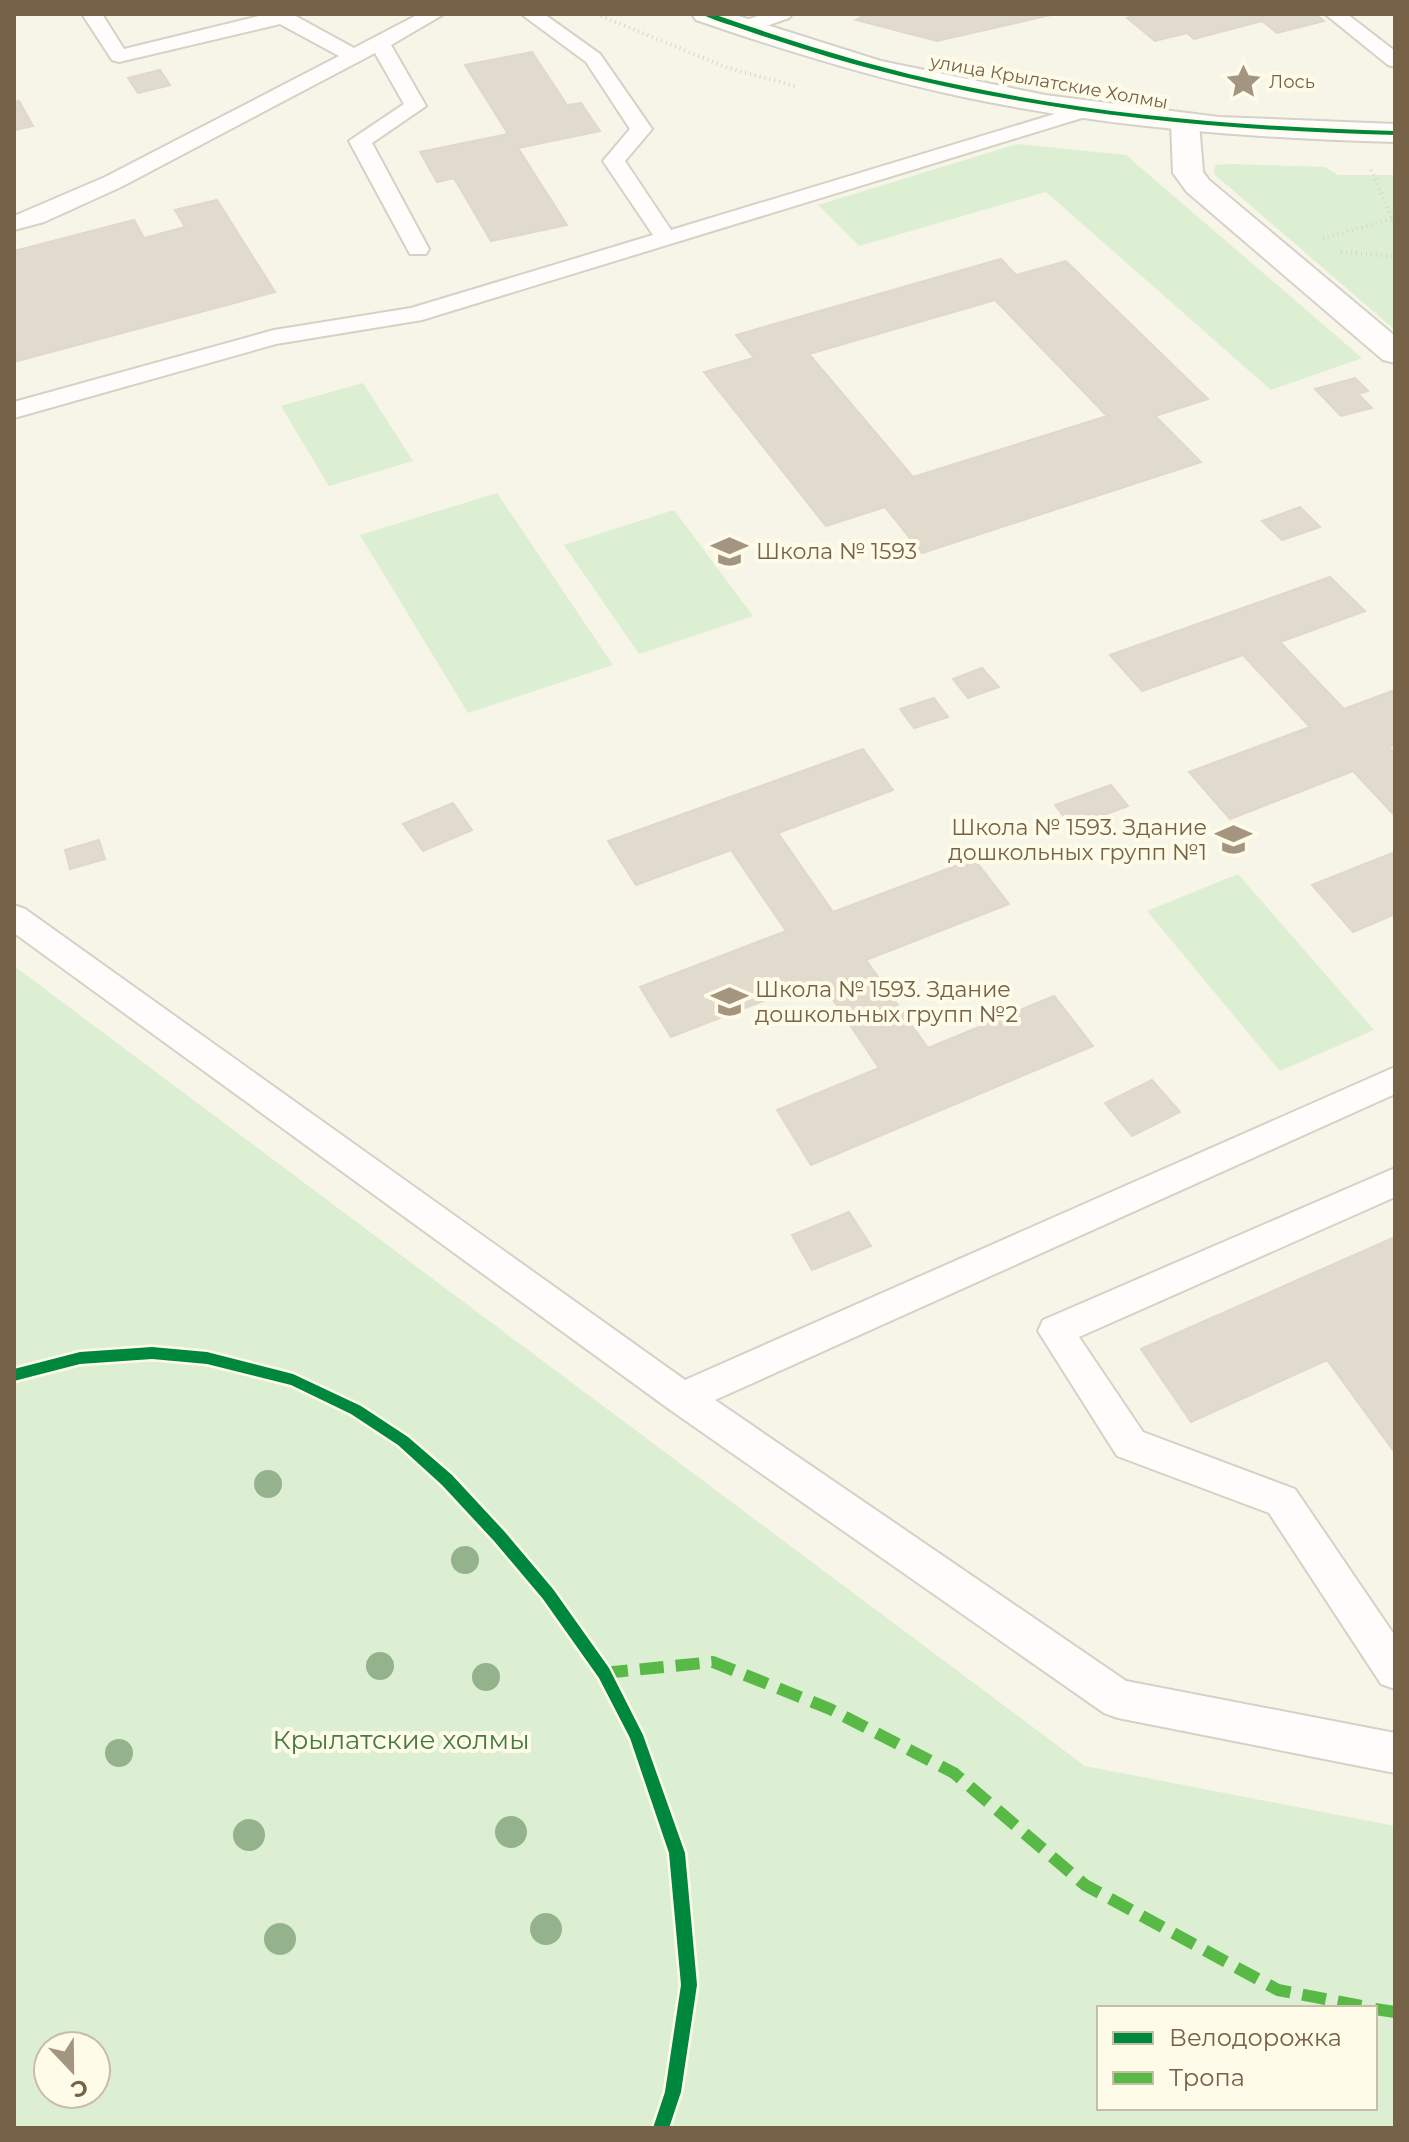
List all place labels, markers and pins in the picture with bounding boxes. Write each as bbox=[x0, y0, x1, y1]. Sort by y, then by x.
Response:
place icon: Лось bbox=[1224, 63, 1262, 101]
place label: Лось bbox=[1269, 71, 1315, 93]
school or university icon: Школа № 1593 bbox=[711, 532, 749, 570]
place label: Школа № 1593 bbox=[756, 538, 917, 565]
place label: Школа № 1593. Здание дошкольных групп №1 bbox=[948, 814, 1207, 866]
school or university icon: Школа № 1593. Здание дошкольных групп №1 bbox=[1214, 821, 1252, 859]
place label: Школа № 1593. Здание дошкольных групп №2 bbox=[755, 976, 1018, 1028]
school or university icon: Школа № 1593. Здание дошкольных групп №2 bbox=[710, 983, 748, 1021]

